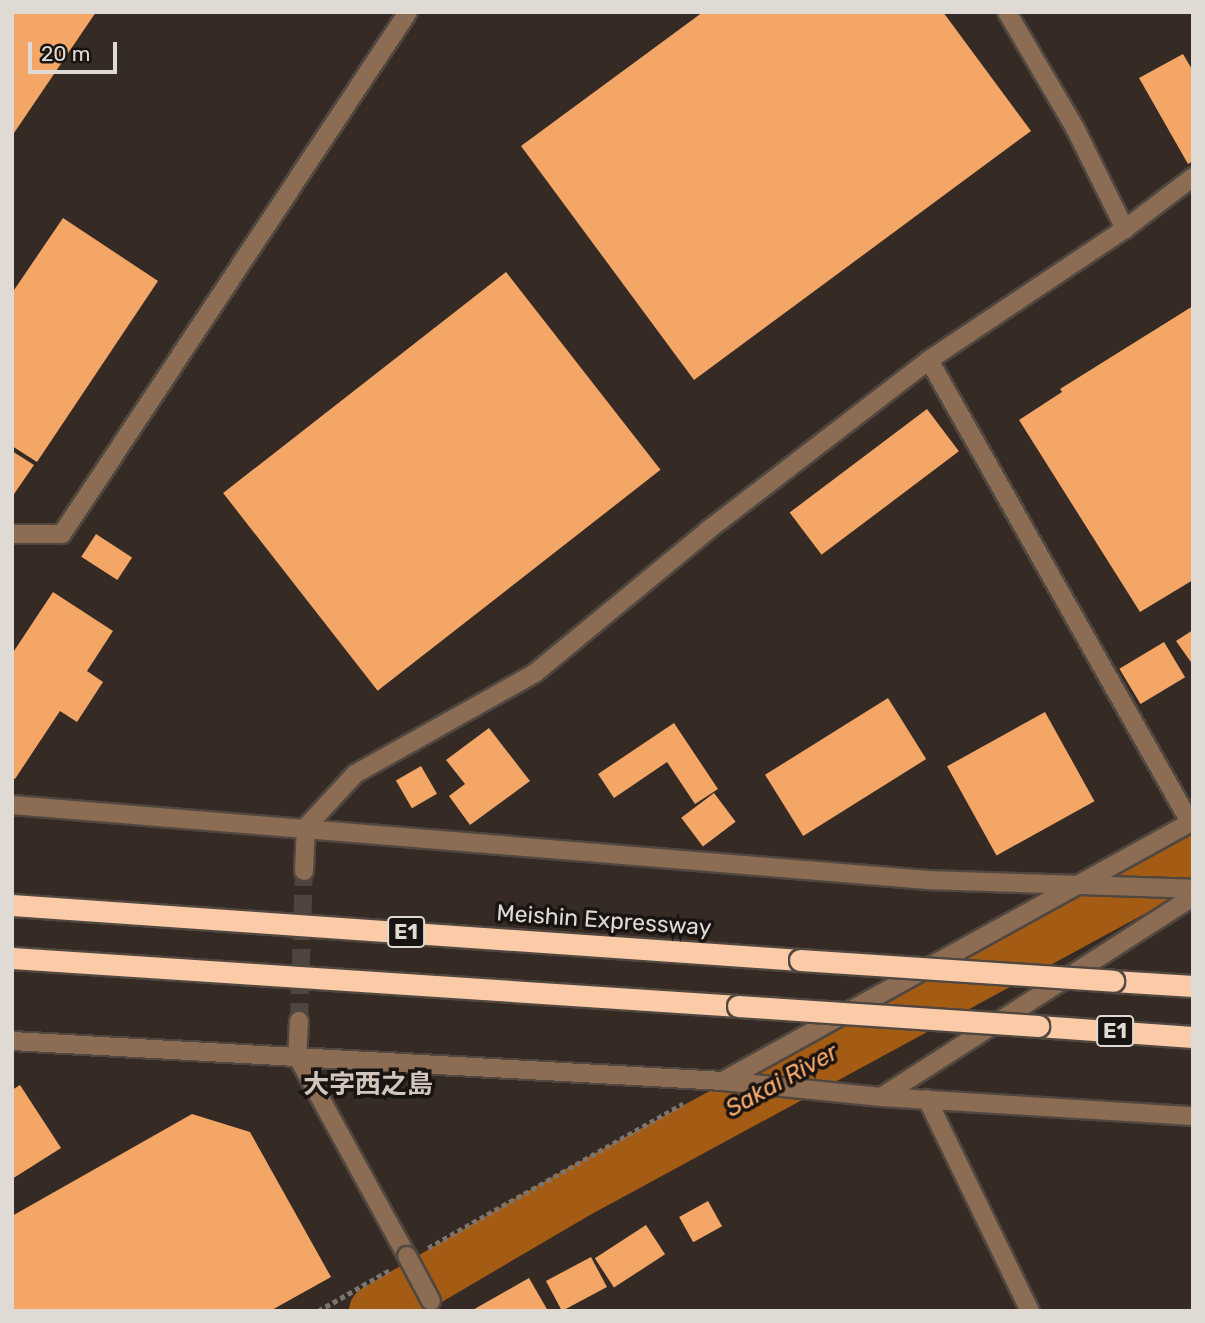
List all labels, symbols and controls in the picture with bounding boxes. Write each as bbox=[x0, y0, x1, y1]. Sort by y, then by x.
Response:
scale bar bbox=[32, 28, 121, 72]
text: 20 m bbox=[41, 41, 90, 66]
street label: Meishin Expressway bbox=[496, 899, 712, 941]
road number: E1 bbox=[387, 914, 425, 950]
road number: E1 bbox=[1096, 1014, 1134, 1048]
water label: Sakai River bbox=[721, 1038, 843, 1124]
district label: 大字西之島 bbox=[303, 1069, 433, 1101]

